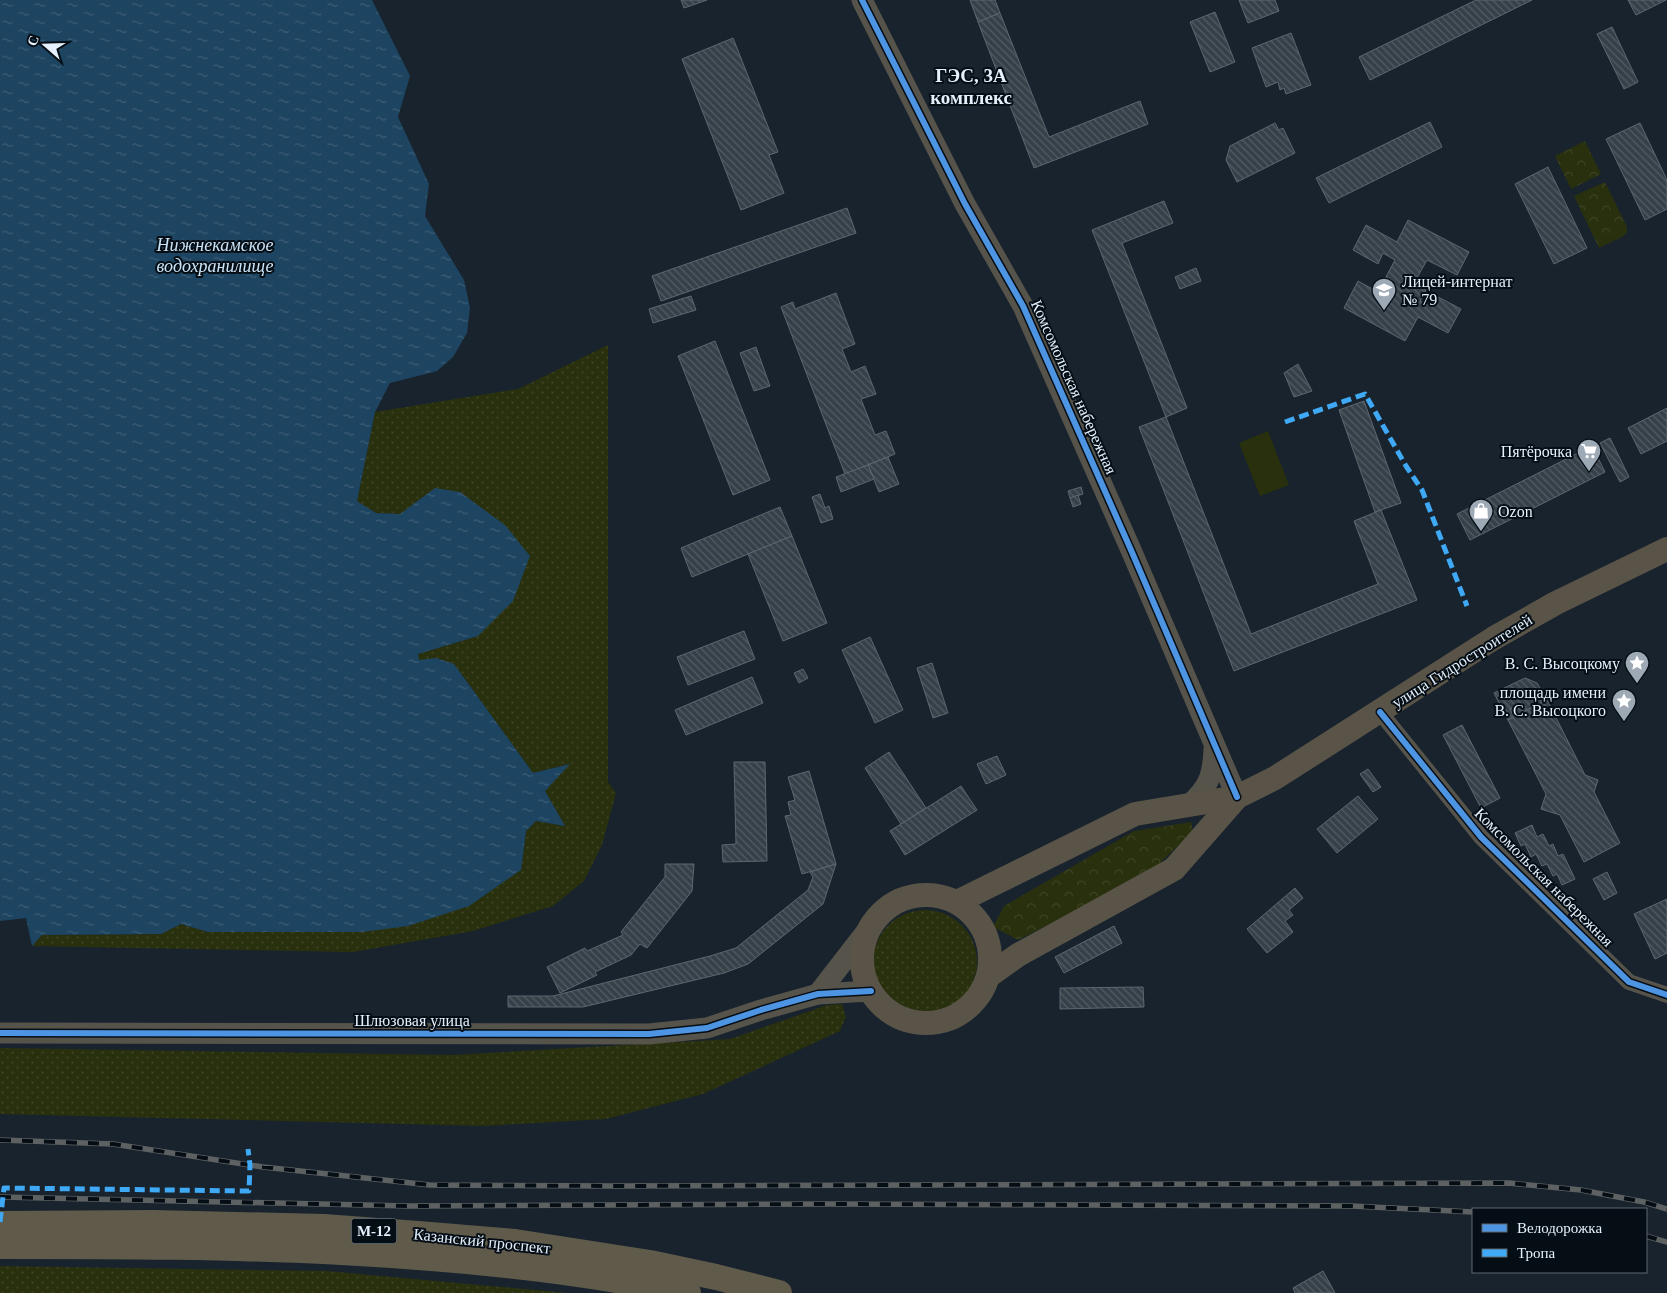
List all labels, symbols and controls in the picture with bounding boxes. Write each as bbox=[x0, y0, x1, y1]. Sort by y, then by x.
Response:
north arrow bbox=[20, 20, 70, 70]
text: С bbox=[24, 33, 42, 48]
district label: ГЭС, 3А комплекс bbox=[930, 65, 1012, 108]
water label: Нижнекамское водохранилище bbox=[156, 235, 273, 276]
place label: Лицей-интернат № 79 bbox=[1402, 273, 1512, 308]
school or university icon: Лицей-интернат № 79 bbox=[1371, 277, 1397, 311]
street label: Комсомольская набережная bbox=[1027, 297, 1120, 478]
supermarket icon: Пятёрочка bbox=[1576, 438, 1602, 472]
place label: Пятёрочка bbox=[1501, 443, 1572, 461]
shop icon: Ozon bbox=[1468, 498, 1494, 532]
place label: Ozon bbox=[1498, 503, 1533, 520]
street label: улица Гидростроителей bbox=[1389, 611, 1536, 712]
place icon: В. С. Высоцкому bbox=[1624, 650, 1650, 684]
place label: В. С. Высоцкому bbox=[1505, 655, 1620, 673]
place label: площадь имени В. С. Высоцкого bbox=[1494, 684, 1606, 720]
place icon: площадь имени В. С. Высоцкого bbox=[1611, 688, 1637, 722]
street label: Комсомольская набережная bbox=[1471, 804, 1617, 951]
street label: Шлюзовая улица bbox=[354, 1012, 470, 1030]
legend bbox=[1472, 1208, 1647, 1273]
road number: М-12 bbox=[352, 1218, 396, 1244]
text: Велодорожка bbox=[1517, 1220, 1602, 1236]
street label: Казанский проспект bbox=[412, 1225, 551, 1258]
text: Тропа bbox=[1517, 1245, 1556, 1261]

